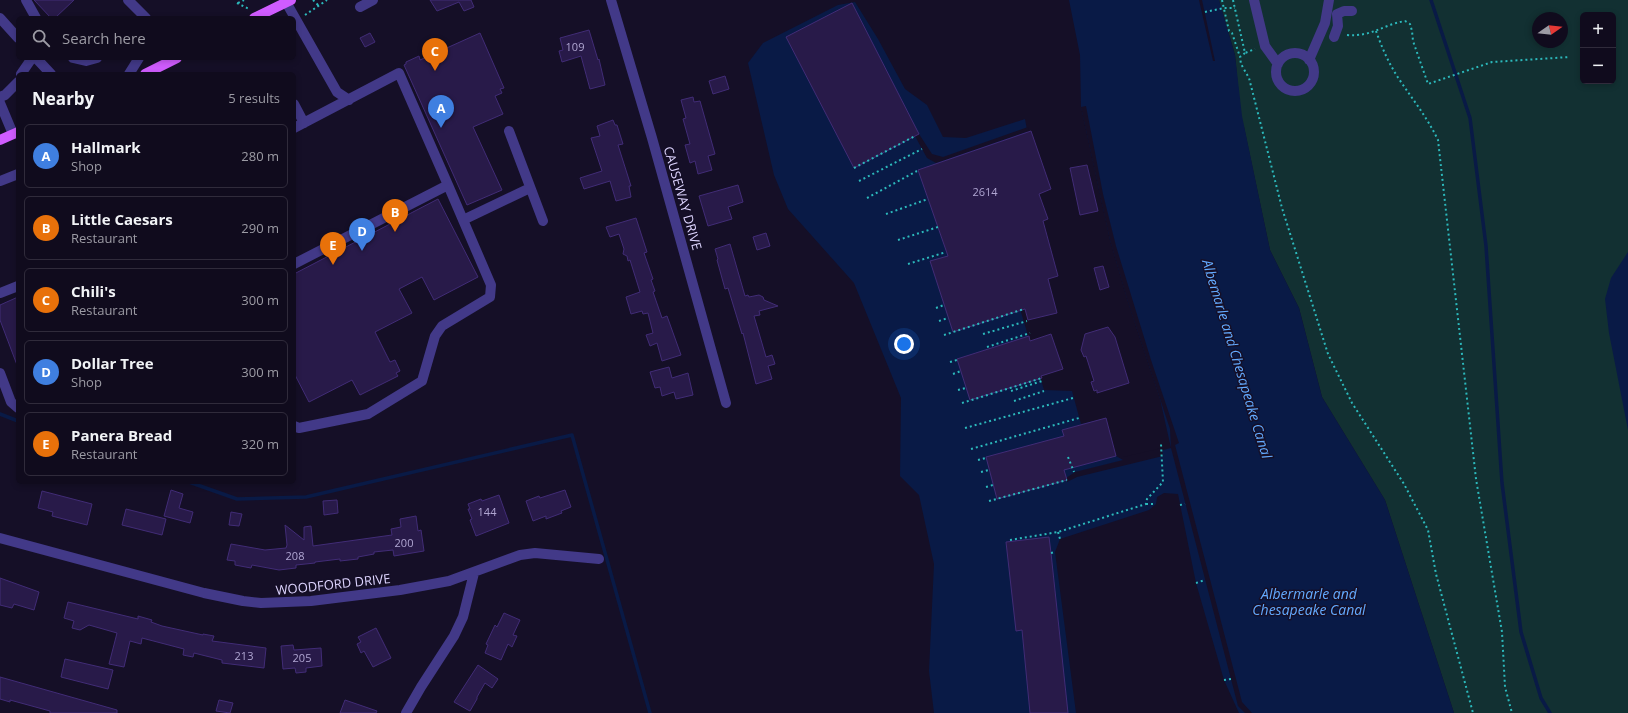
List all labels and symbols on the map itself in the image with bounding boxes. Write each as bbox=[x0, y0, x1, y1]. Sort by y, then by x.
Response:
north arrow bbox=[1532, 12, 1568, 48]
pin: C bbox=[422, 38, 448, 71]
house number: 109 bbox=[566, 39, 584, 54]
pin: A bbox=[428, 95, 454, 128]
street label: CAUSEWAY DRIVE bbox=[660, 144, 706, 252]
house number: 2614 bbox=[972, 184, 998, 199]
pin: B bbox=[382, 199, 408, 232]
pin: D bbox=[349, 218, 375, 251]
pin: E bbox=[320, 232, 346, 265]
water label: Albemarle and Chesapeake Canal bbox=[1198, 256, 1277, 461]
your location bbox=[894, 334, 914, 354]
house number: 144 bbox=[478, 504, 497, 519]
house number: 200 bbox=[395, 535, 413, 550]
house number: 208 bbox=[286, 548, 304, 563]
street label: WOODFORD DRIVE bbox=[275, 569, 391, 599]
water label: Albermarle and Chesapeake Canal bbox=[1252, 584, 1366, 619]
house number: 213 bbox=[235, 648, 253, 663]
house number: 205 bbox=[293, 650, 311, 665]

